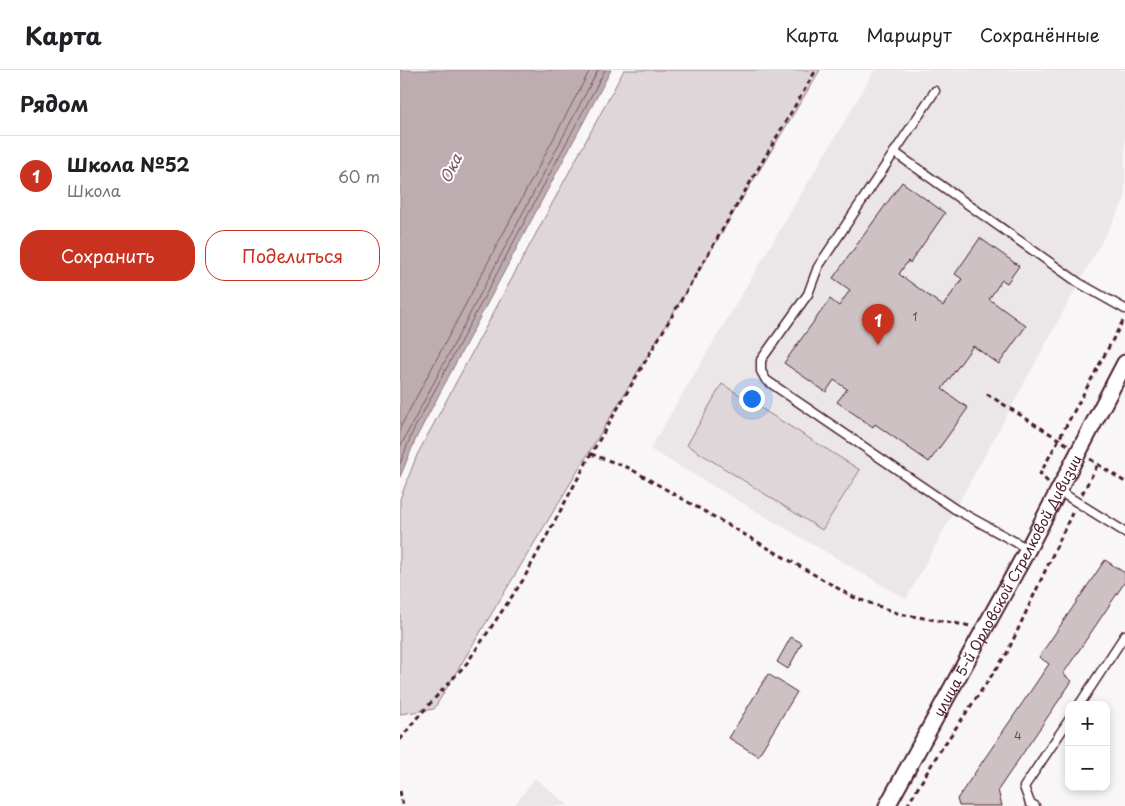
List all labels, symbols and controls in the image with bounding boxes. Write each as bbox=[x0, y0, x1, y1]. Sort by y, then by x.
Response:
text: Карта bbox=[25, 17, 102, 53]
text: Карта bbox=[786, 21, 838, 48]
text: Маршрут bbox=[866, 21, 952, 48]
text: Сохранённые bbox=[980, 21, 1100, 48]
text: Рядом bbox=[20, 87, 88, 119]
water label: Ока bbox=[433, 149, 467, 187]
text: Школа №52 bbox=[67, 150, 190, 178]
text: 1 bbox=[32, 164, 40, 188]
text: 60 m bbox=[338, 164, 380, 188]
text: Школа bbox=[67, 178, 121, 202]
button: Сохранить bbox=[20, 230, 195, 281]
button: Поделиться bbox=[205, 230, 380, 281]
pin: 1 bbox=[862, 304, 894, 345]
house number: 1 bbox=[913, 308, 918, 325]
your location bbox=[739, 386, 765, 412]
street label: улица 5-й Орловской Стрелковой Дивизии bbox=[928, 451, 1086, 720]
map controls bbox=[1065, 701, 1110, 791]
button: + bbox=[1065, 701, 1110, 746]
house number: 4 bbox=[1014, 727, 1022, 744]
button: − bbox=[1065, 746, 1110, 791]

